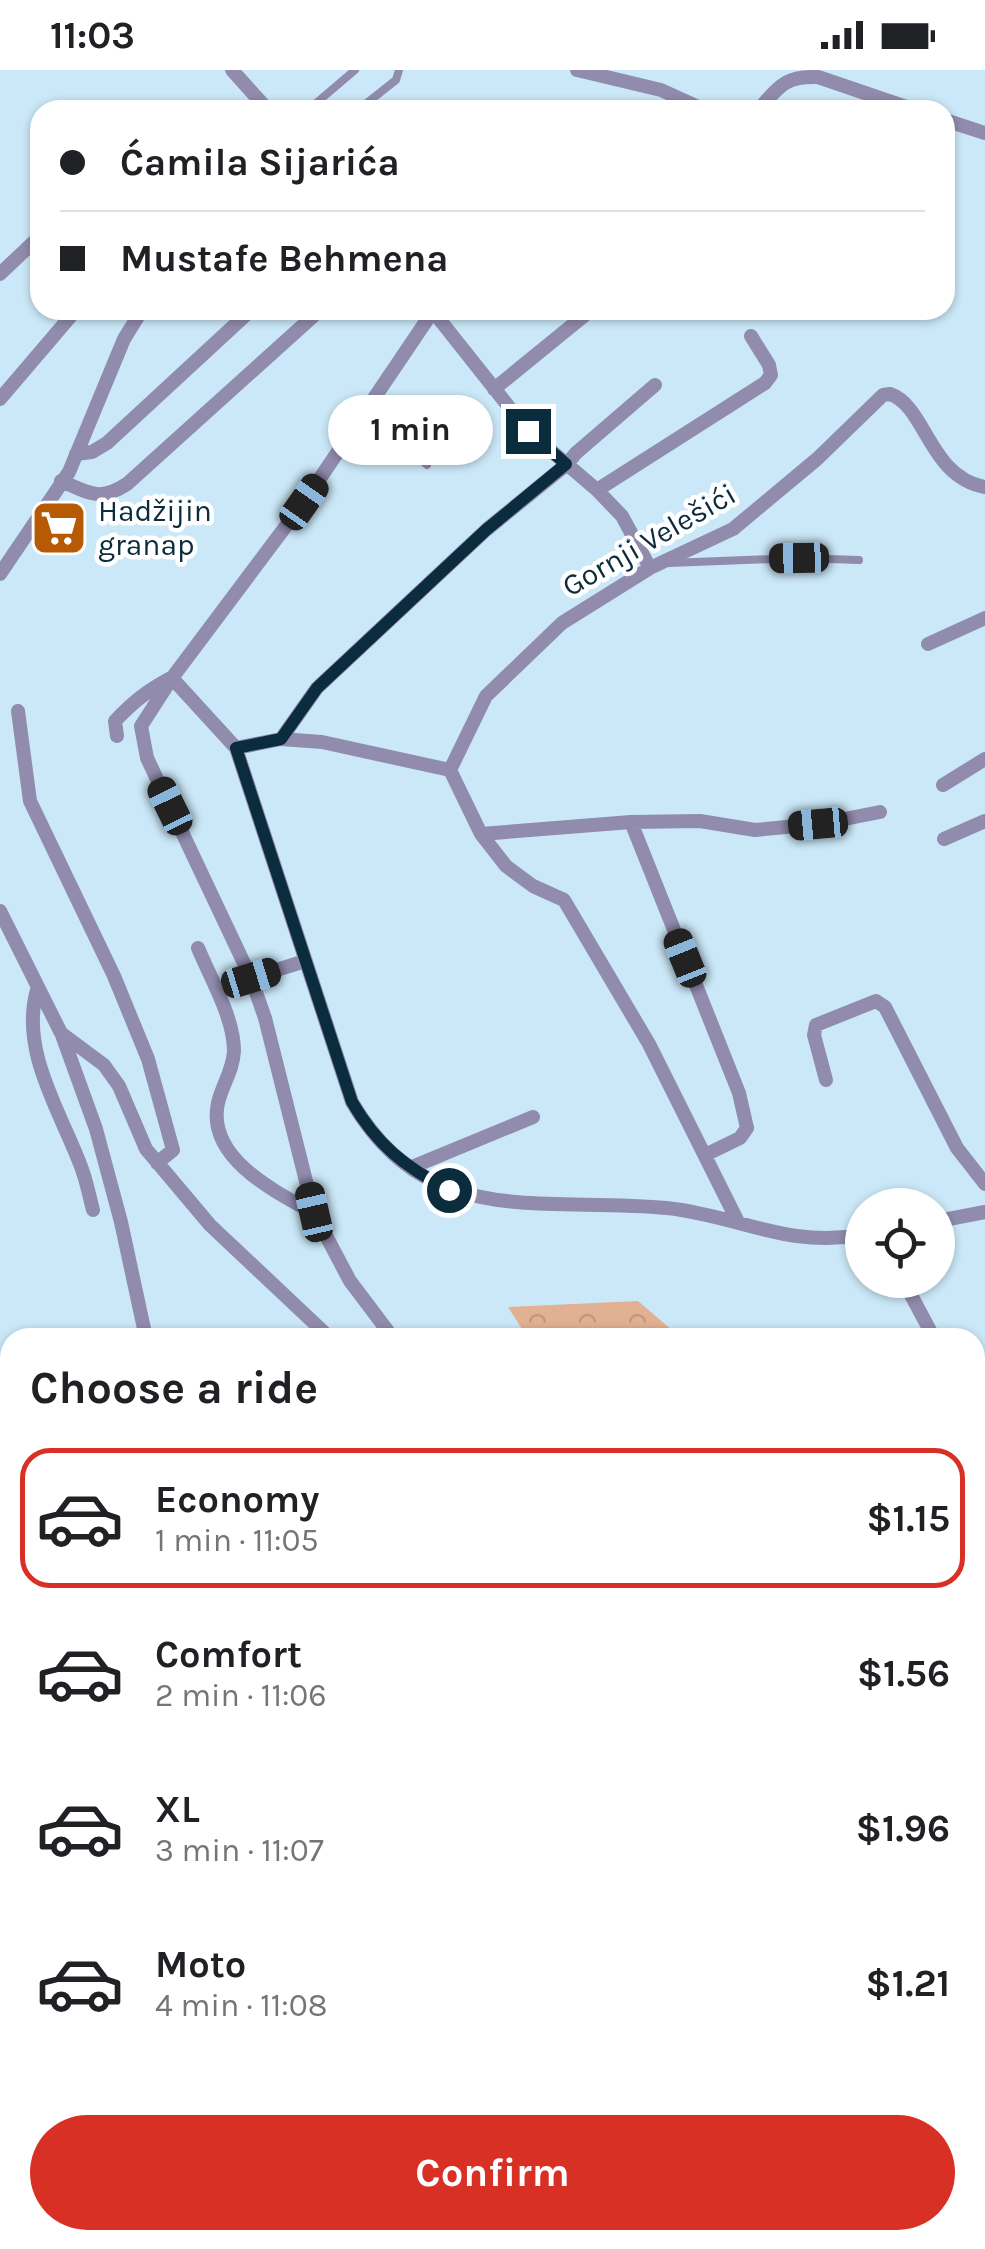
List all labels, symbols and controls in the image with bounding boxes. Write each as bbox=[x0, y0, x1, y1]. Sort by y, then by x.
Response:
text: 11:03 bbox=[50, 13, 135, 58]
text: Ćamila Sijarića bbox=[120, 140, 400, 185]
text: Mustafe Behmena bbox=[120, 236, 449, 281]
callout: 1 min bbox=[328, 396, 493, 466]
route end bbox=[506, 409, 551, 454]
text: 1 min bbox=[370, 411, 451, 448]
car bbox=[275, 469, 333, 535]
street label: Gornji Velešići bbox=[556, 476, 742, 604]
place label: Hadžijin granap bbox=[98, 493, 212, 563]
supermarket icon: Hadžijin granap bbox=[29, 498, 89, 558]
car bbox=[769, 542, 829, 574]
car bbox=[143, 772, 197, 840]
car bbox=[787, 806, 849, 842]
car bbox=[660, 925, 710, 991]
car bbox=[218, 955, 284, 1001]
route start bbox=[427, 1168, 472, 1213]
car bbox=[293, 1179, 335, 1245]
map controls bbox=[845, 1188, 955, 1298]
button: locate bbox=[845, 1188, 955, 1298]
text: Choose a ride bbox=[30, 1362, 318, 1414]
icon: car bbox=[35, 1473, 125, 1563]
text: Economy bbox=[155, 1477, 319, 1522]
text: $1.15 bbox=[866, 1496, 950, 1541]
text: 1 min · 11:05 bbox=[155, 1522, 318, 1559]
icon: car bbox=[35, 1628, 125, 1718]
text: Comfort bbox=[155, 1632, 302, 1677]
text: $1.56 bbox=[857, 1651, 950, 1696]
text: 2 min · 11:06 bbox=[155, 1677, 327, 1714]
icon: car bbox=[35, 1783, 125, 1873]
text: XL bbox=[155, 1787, 200, 1832]
text: $1.96 bbox=[856, 1806, 950, 1851]
text: 3 min · 11:07 bbox=[155, 1832, 324, 1869]
icon: car bbox=[35, 1938, 125, 2028]
text: Moto bbox=[155, 1942, 246, 1987]
text: $1.21 bbox=[866, 1961, 950, 2006]
text: 4 min · 11:08 bbox=[155, 1987, 327, 2024]
button: Confirm bbox=[30, 2115, 955, 2230]

